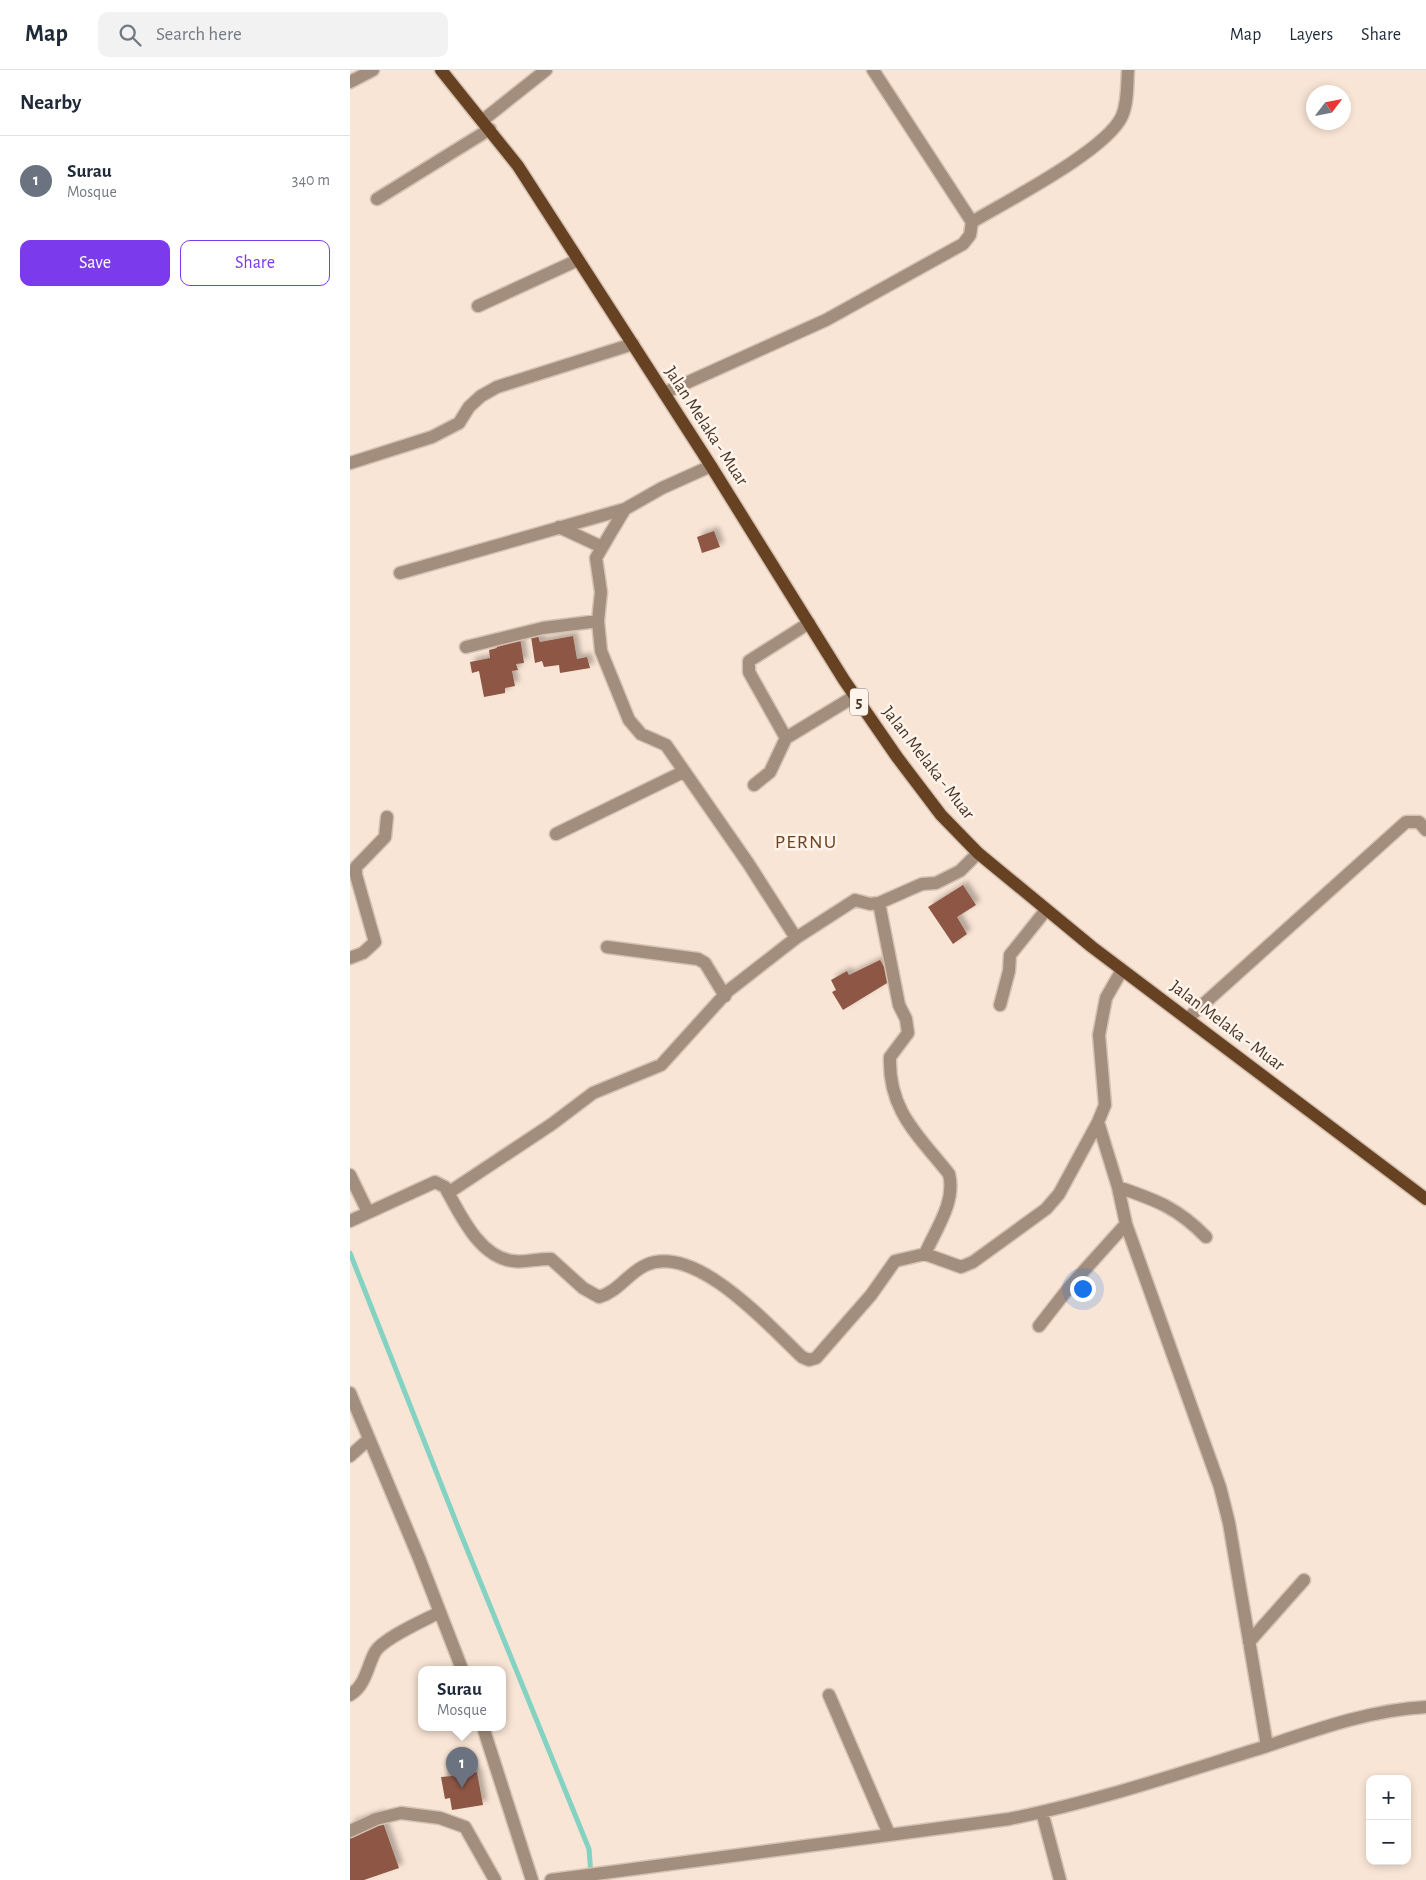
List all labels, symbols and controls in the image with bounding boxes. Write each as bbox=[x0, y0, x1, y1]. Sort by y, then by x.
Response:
search box bbox=[98, 12, 448, 57]
icon: search bbox=[116, 21, 144, 49]
text: Map bbox=[25, 22, 68, 46]
text: Search here bbox=[156, 25, 242, 44]
text: Map bbox=[1230, 26, 1261, 44]
text: Layers bbox=[1289, 26, 1333, 44]
text: Share bbox=[1361, 26, 1401, 44]
north arrow bbox=[1306, 85, 1351, 130]
text: Nearby bbox=[20, 92, 81, 113]
text: Surau bbox=[67, 162, 112, 181]
text: 1 bbox=[33, 172, 39, 188]
text: 340 m bbox=[292, 172, 330, 188]
text: Mosque bbox=[67, 184, 117, 200]
button: Save bbox=[20, 240, 170, 286]
button: Share bbox=[180, 240, 330, 286]
street label: Jalan Melaka - Muar bbox=[661, 363, 751, 489]
road number: 5 bbox=[850, 688, 868, 716]
street label: Jalan Melaka - Muar bbox=[878, 703, 978, 823]
district label: PERNU bbox=[775, 832, 837, 852]
street label: Jalan Melaka - Muar bbox=[1167, 977, 1288, 1075]
your location bbox=[1070, 1276, 1096, 1302]
popup bbox=[418, 1666, 506, 1731]
text: Surau bbox=[437, 1680, 482, 1699]
text: Mosque bbox=[437, 1702, 487, 1718]
pin: 1 bbox=[446, 1747, 478, 1788]
map controls bbox=[1366, 1775, 1411, 1865]
button: + bbox=[1366, 1775, 1411, 1820]
button: − bbox=[1366, 1820, 1411, 1865]

